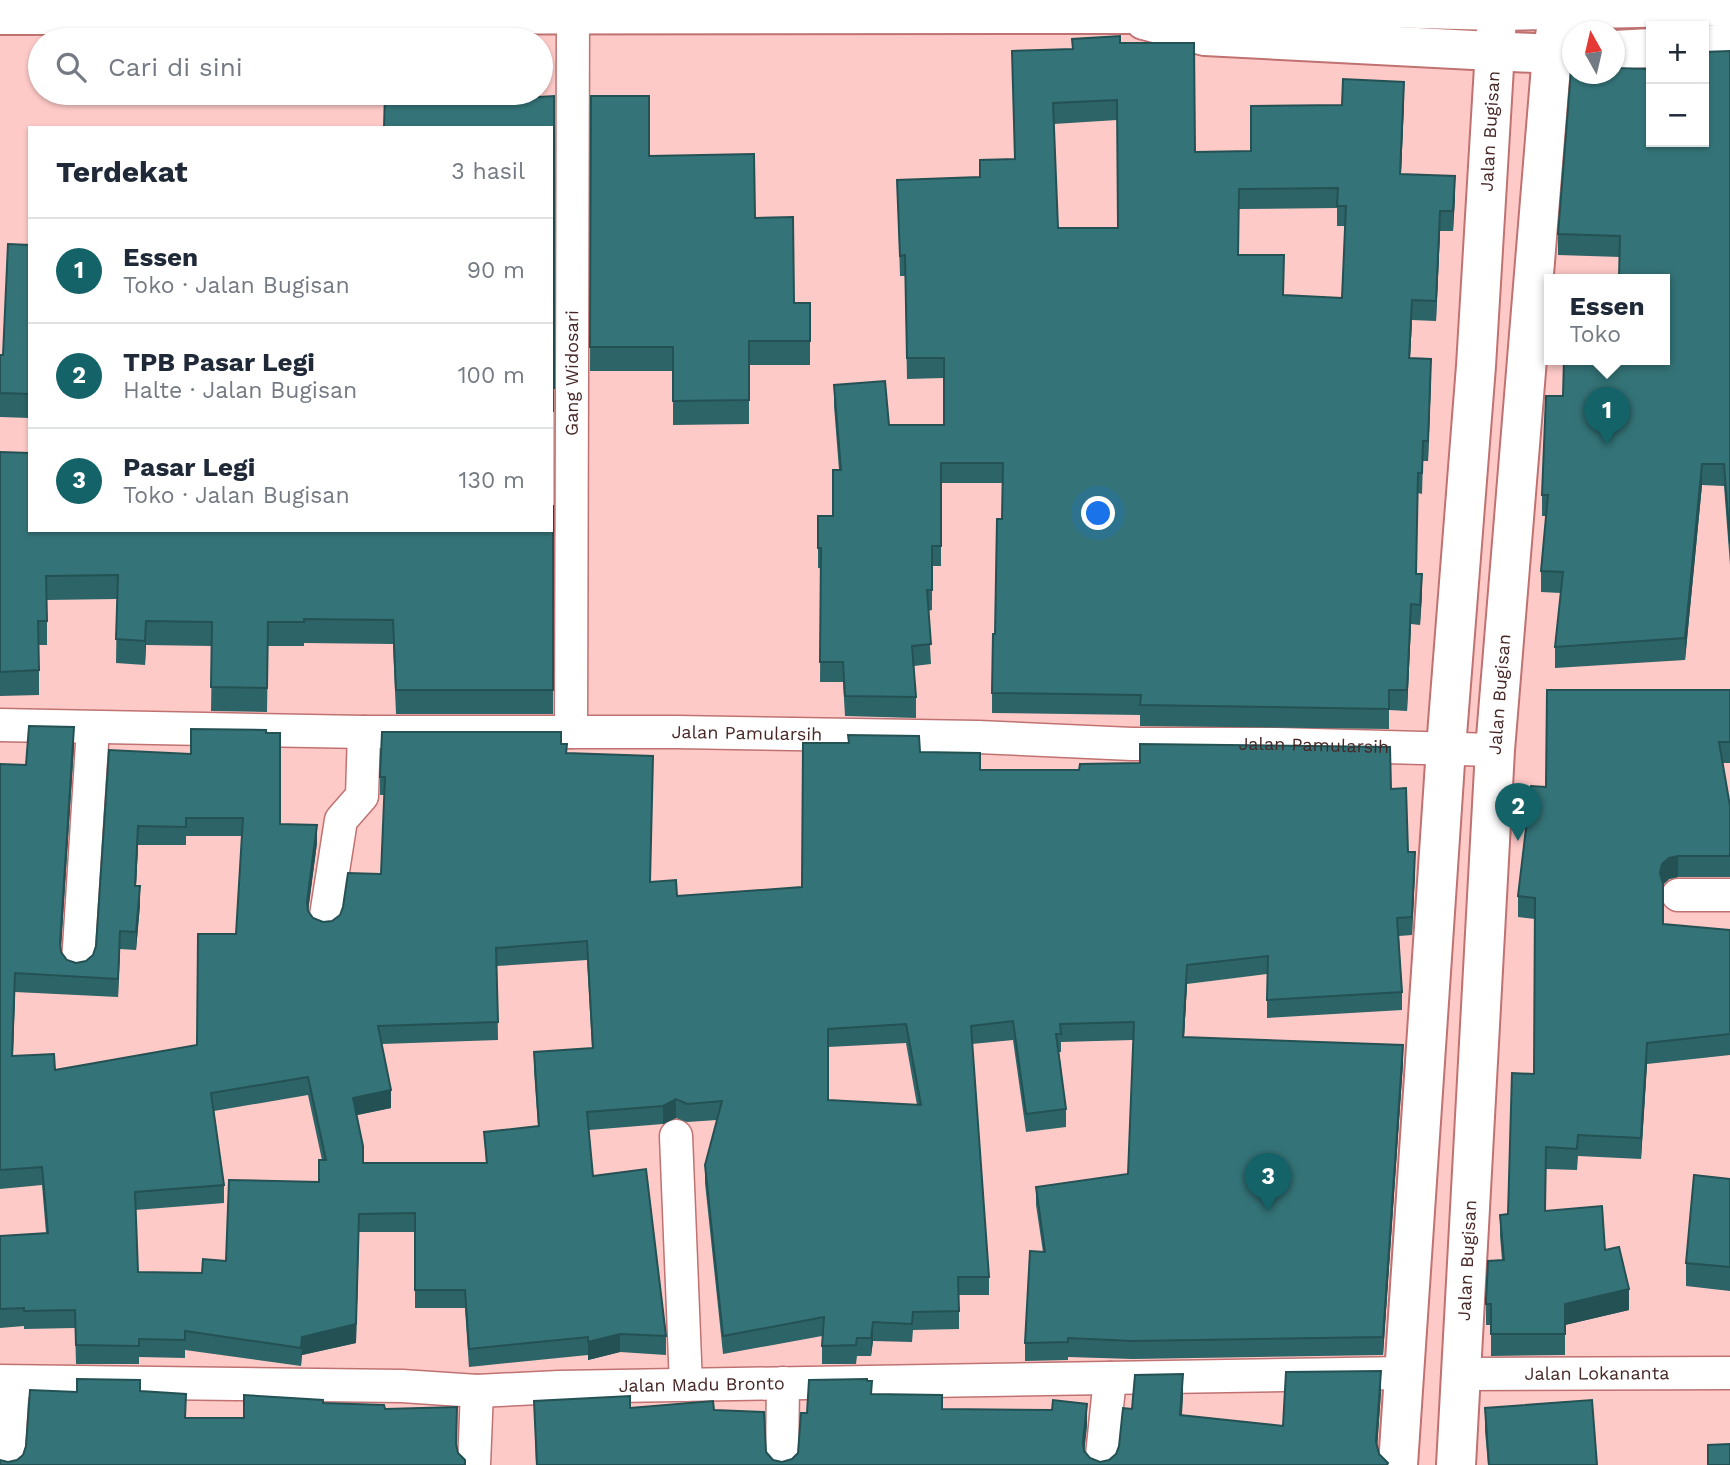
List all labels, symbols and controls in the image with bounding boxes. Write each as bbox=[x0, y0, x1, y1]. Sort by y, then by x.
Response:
north arrow bbox=[1562, 21, 1625, 84]
map controls bbox=[1646, 21, 1709, 147]
button: + bbox=[1646, 21, 1709, 84]
search box bbox=[28, 28, 553, 105]
icon: search bbox=[52, 48, 90, 86]
text: Cari di sini bbox=[108, 52, 243, 82]
street label: Jalan Bugisan bbox=[1475, 70, 1504, 192]
button: − bbox=[1646, 84, 1709, 147]
text: Terdekat bbox=[56, 154, 188, 189]
text: 3 hasil bbox=[451, 158, 525, 185]
text: Essen bbox=[123, 242, 198, 272]
text: 1 bbox=[74, 257, 84, 284]
text: 90 m bbox=[467, 257, 525, 284]
text: Toko · Jalan Bugisan bbox=[123, 272, 350, 299]
popup bbox=[1544, 274, 1670, 365]
text: Essen bbox=[1569, 291, 1645, 321]
street label: Gang Widosari bbox=[561, 310, 582, 436]
text: Toko bbox=[1569, 321, 1621, 348]
text: TPB Pasar Legi bbox=[123, 347, 315, 377]
text: 2 bbox=[72, 362, 86, 389]
text: 100 m bbox=[458, 362, 525, 389]
text: Halte · Jalan Bugisan bbox=[123, 377, 357, 404]
pin: 1 bbox=[1584, 387, 1630, 445]
text: Pasar Legi bbox=[123, 452, 255, 482]
text: 3 bbox=[72, 467, 86, 494]
text: 130 m bbox=[459, 467, 525, 494]
text: Toko · Jalan Bugisan bbox=[123, 482, 350, 509]
your location bbox=[1081, 496, 1115, 530]
street label: Jalan Bugisan bbox=[1484, 633, 1514, 755]
street label: Jalan Pamularsih bbox=[671, 721, 822, 744]
street label: Jalan Pamularsih bbox=[1238, 733, 1389, 757]
pin: 2 bbox=[1495, 783, 1541, 841]
pin: 3 bbox=[1245, 1153, 1291, 1211]
street label: Jalan Bugisan bbox=[1453, 1199, 1480, 1321]
street label: Jalan Lokananta bbox=[1525, 1362, 1669, 1384]
street label: Jalan Madu Bronto bbox=[618, 1372, 785, 1396]

